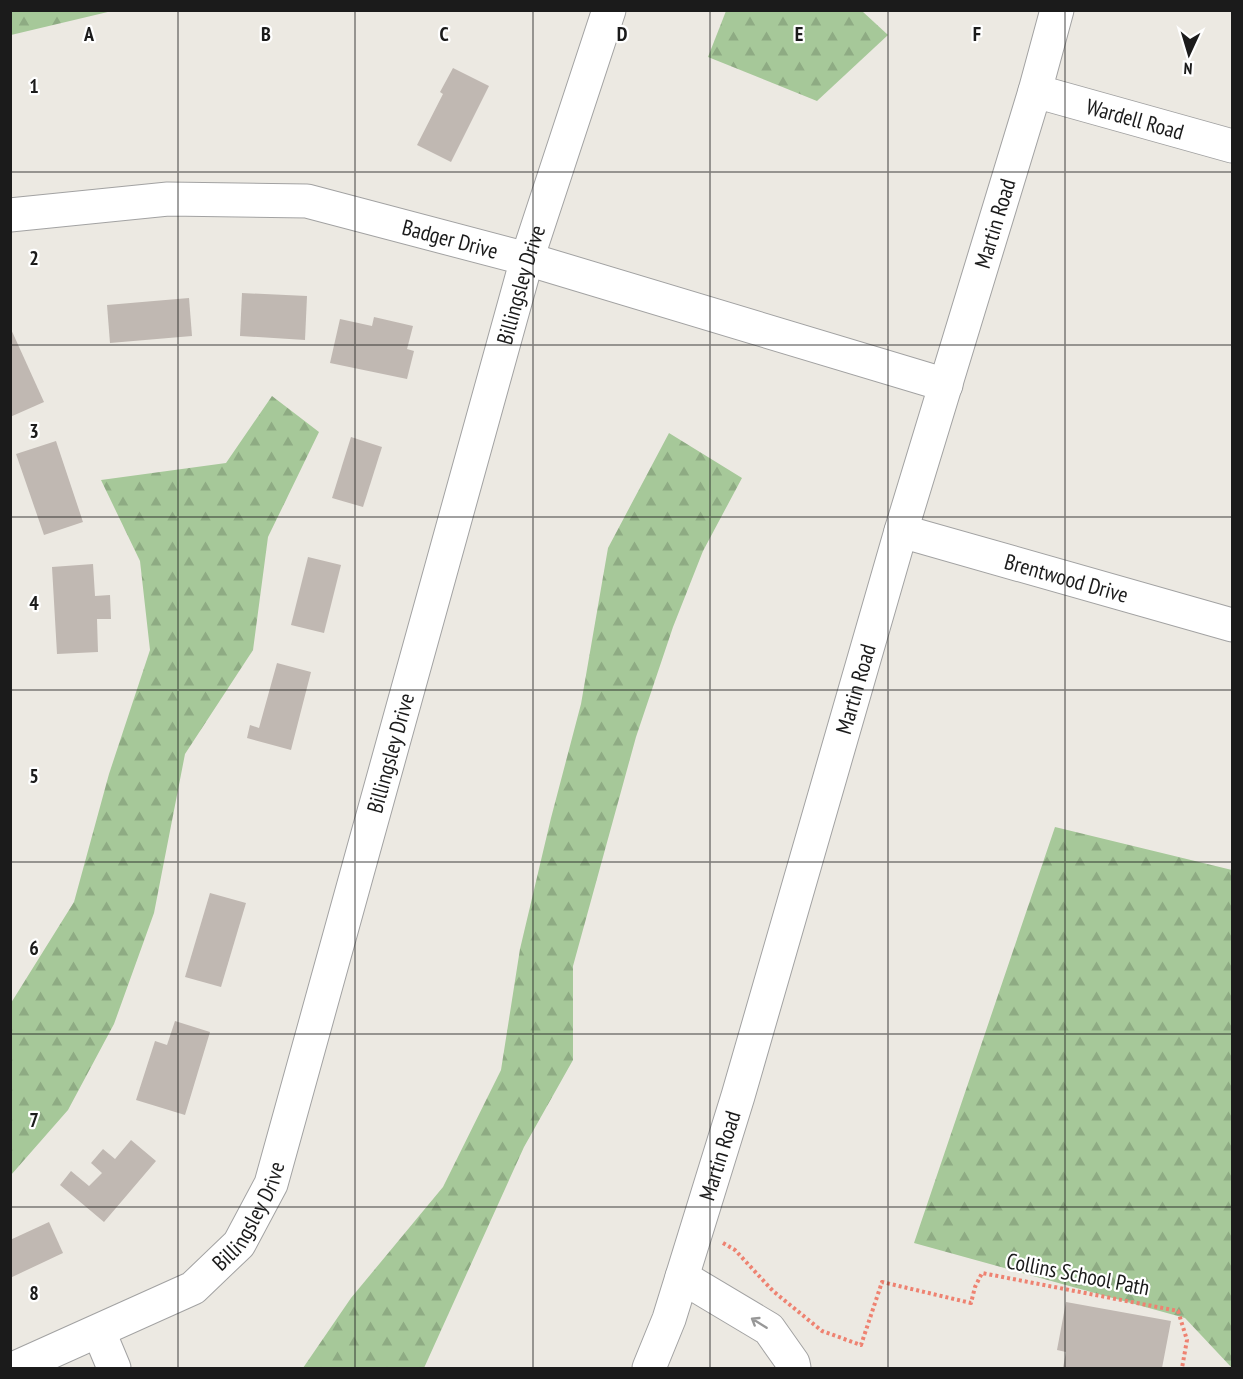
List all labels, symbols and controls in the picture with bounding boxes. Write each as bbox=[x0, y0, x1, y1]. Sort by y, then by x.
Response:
text: A bbox=[83, 21, 95, 47]
text: B bbox=[261, 21, 271, 47]
text: C bbox=[439, 21, 449, 47]
text: D bbox=[617, 21, 628, 47]
text: E bbox=[795, 21, 803, 47]
text: F bbox=[973, 21, 981, 47]
north arrow bbox=[1159, 24, 1219, 84]
text: N bbox=[1183, 59, 1193, 79]
text: 1 bbox=[29, 73, 39, 99]
street label: Wardell Road bbox=[1083, 92, 1187, 146]
street label: Martin Road bbox=[968, 175, 1022, 271]
street label: Badger Drive bbox=[399, 213, 501, 265]
street label: Billingsley Drive bbox=[490, 221, 551, 348]
text: 2 bbox=[29, 245, 39, 271]
text: 3 bbox=[29, 418, 39, 444]
street label: Brentwood Drive bbox=[1001, 547, 1132, 609]
text: 4 bbox=[29, 590, 39, 616]
street label: Martin Road bbox=[829, 641, 882, 737]
street label: Billingsley Drive bbox=[360, 690, 420, 816]
text: 5 bbox=[29, 763, 39, 789]
text: 6 bbox=[29, 935, 39, 961]
text: 7 bbox=[29, 1107, 39, 1133]
street label: Martin Road bbox=[693, 1107, 747, 1204]
street label: Billingsley Drive bbox=[206, 1158, 291, 1276]
street label: Collins School Path bbox=[1004, 1246, 1152, 1302]
text: 8 bbox=[29, 1280, 39, 1306]
one-way arrow bbox=[752, 1317, 768, 1329]

